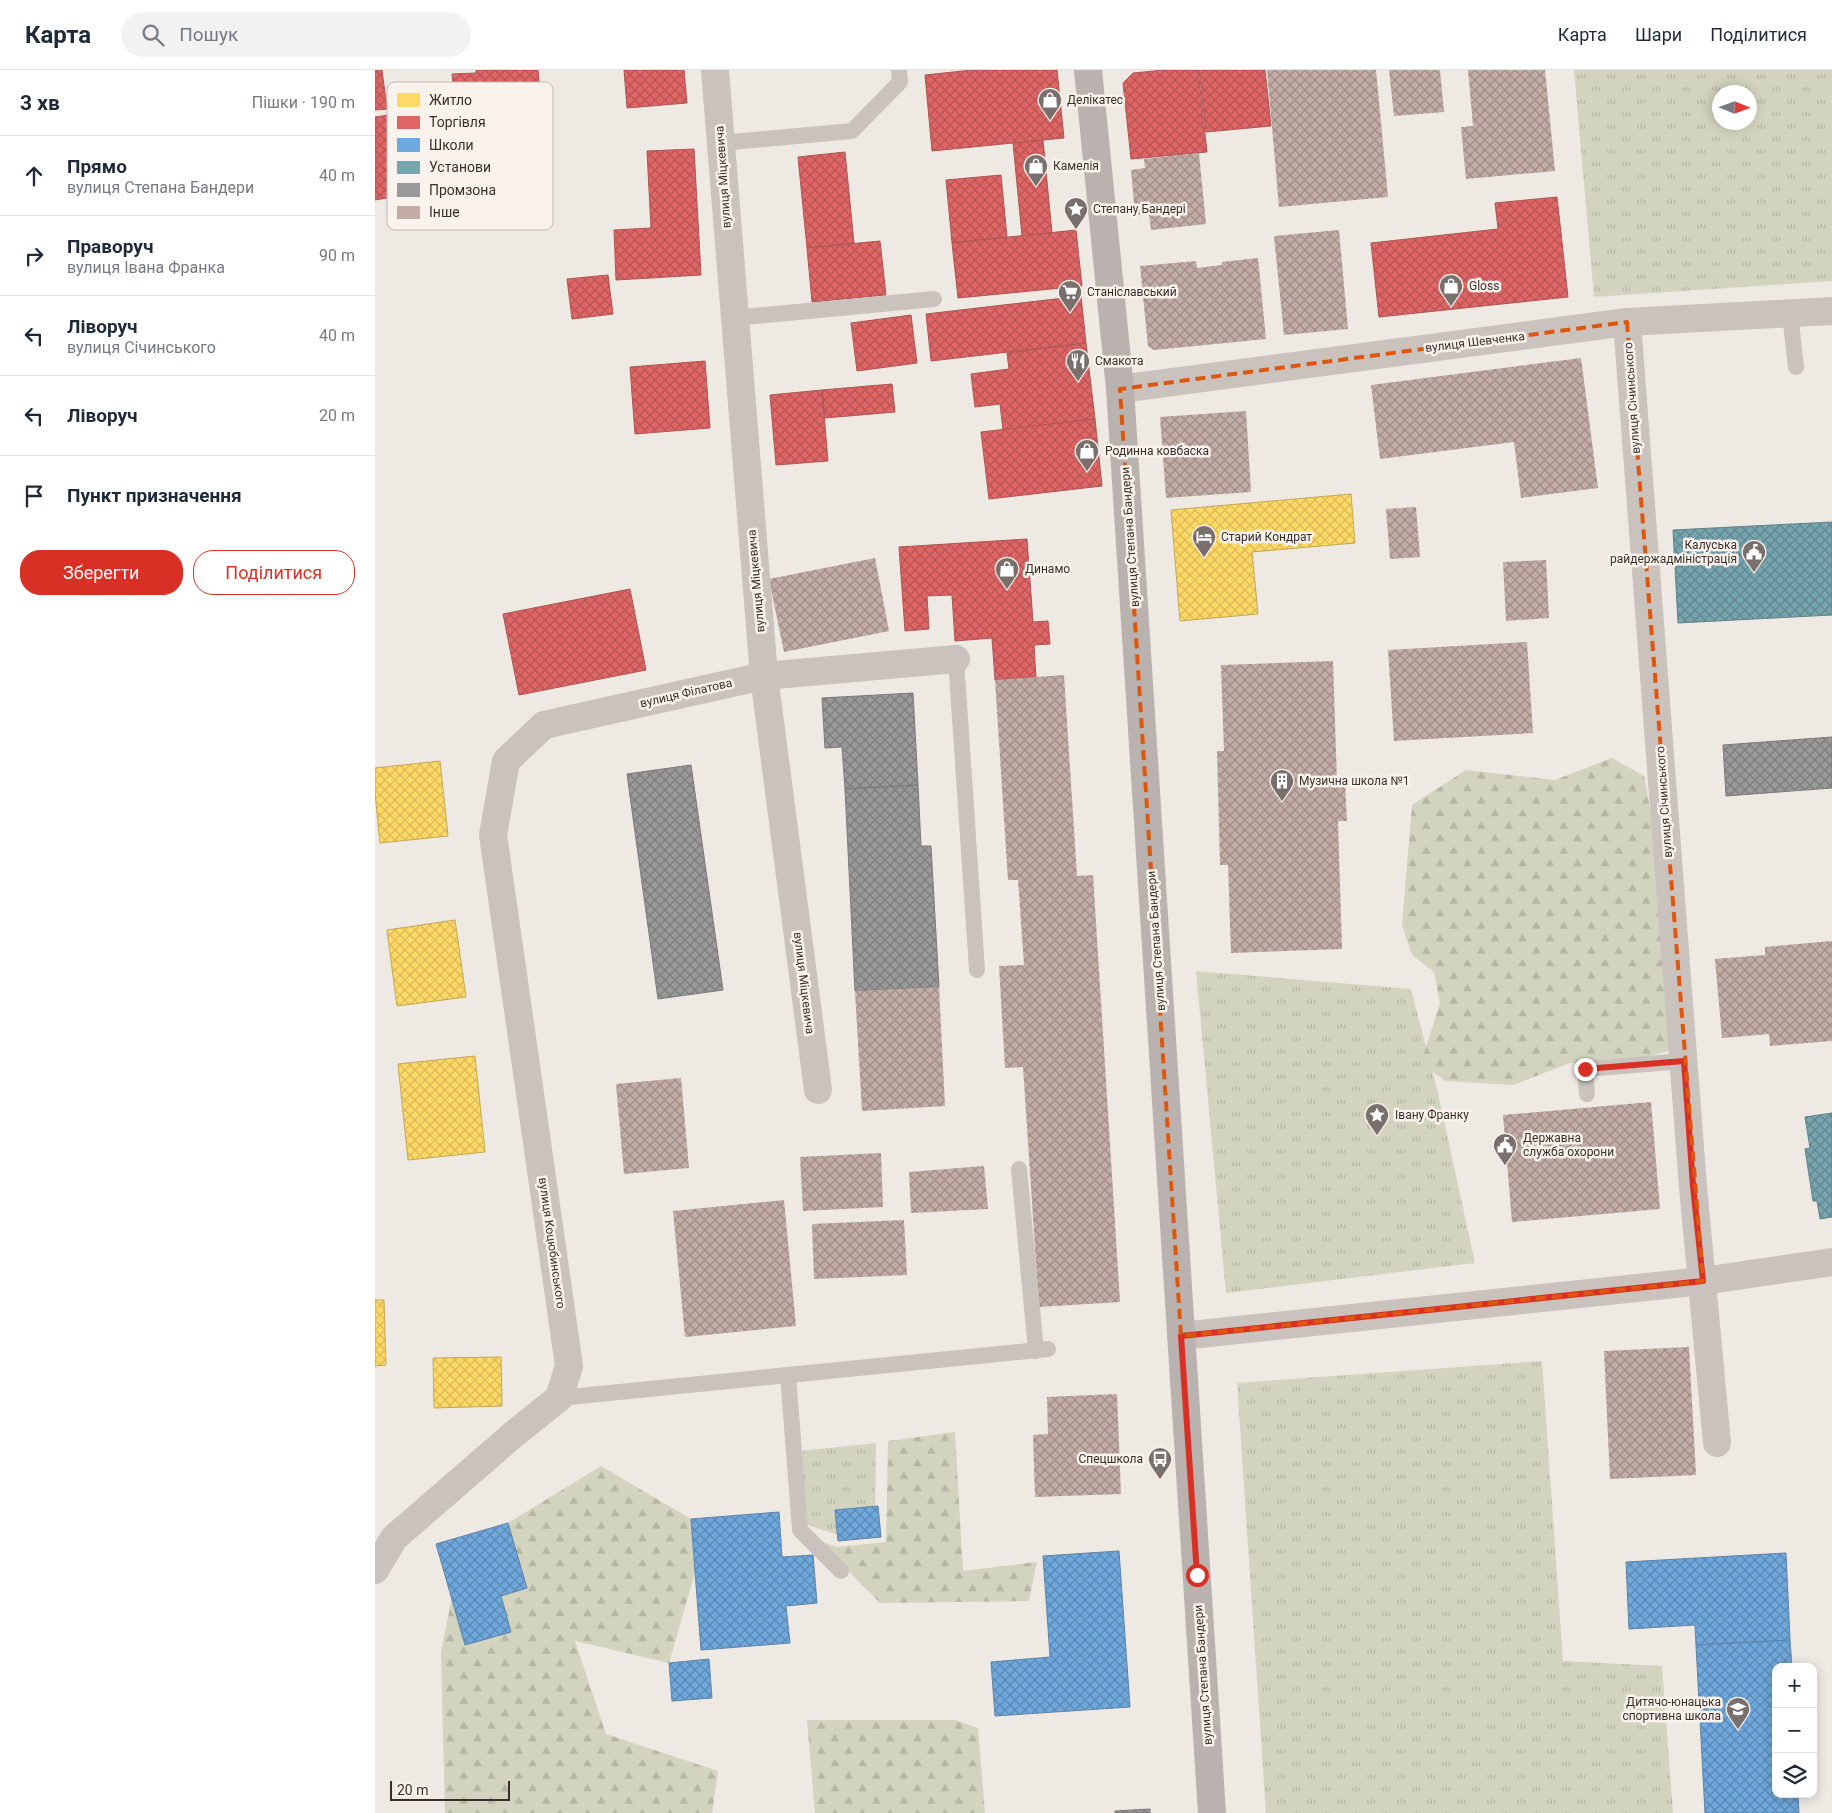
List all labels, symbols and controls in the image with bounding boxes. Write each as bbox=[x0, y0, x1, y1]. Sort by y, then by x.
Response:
search box bbox=[121, 12, 471, 57]
text: Карта bbox=[25, 21, 91, 49]
icon: search bbox=[139, 21, 167, 49]
text: Пошук bbox=[179, 23, 238, 46]
text: Карта bbox=[1558, 24, 1607, 45]
text: Шари bbox=[1635, 24, 1682, 45]
text: Поділитися bbox=[1710, 24, 1807, 45]
legend bbox=[387, 82, 553, 230]
north arrow bbox=[1712, 85, 1757, 130]
shop icon: Делікатес bbox=[1037, 87, 1063, 121]
text: 3 хв bbox=[20, 91, 60, 115]
text: Житло bbox=[429, 92, 472, 108]
text: Пішки · 190 m bbox=[252, 93, 355, 112]
place label: Делікатес bbox=[1067, 93, 1123, 107]
text: Торгівля bbox=[429, 114, 486, 130]
street label: вулиця Міцкевича bbox=[712, 125, 734, 229]
text: Школи bbox=[429, 137, 474, 153]
shop icon: Камелія bbox=[1023, 153, 1049, 187]
text: Прямо bbox=[67, 155, 127, 178]
text: Установи bbox=[429, 159, 491, 175]
place label: Камелія bbox=[1053, 159, 1099, 173]
icon: ahead bbox=[20, 162, 48, 190]
text: 40 m bbox=[319, 166, 355, 185]
text: вулиця Степана Бандери bbox=[67, 178, 254, 197]
text: Промзона bbox=[429, 182, 496, 198]
place icon: Степану Бандері bbox=[1063, 196, 1089, 230]
place label: Степану Бандері bbox=[1093, 202, 1186, 216]
text: Інше bbox=[429, 204, 460, 220]
text: Праворуч bbox=[67, 235, 153, 258]
icon: right bbox=[20, 242, 48, 270]
text: 90 m bbox=[319, 246, 355, 265]
text: вулиця Івана Франка bbox=[67, 258, 225, 277]
shop icon: Gloss bbox=[1438, 273, 1464, 307]
supermarket icon: Станіславський bbox=[1057, 279, 1083, 313]
place label: Gloss bbox=[1469, 279, 1499, 293]
place label: Станіславський bbox=[1087, 285, 1177, 299]
text: Ліворуч bbox=[67, 315, 138, 338]
icon: left bbox=[20, 322, 48, 350]
text: 40 m bbox=[319, 326, 355, 345]
street label: вулиця Шевченка bbox=[1424, 329, 1526, 355]
text: вулиця Січинського bbox=[67, 338, 216, 357]
street label: вулиця Січинського bbox=[1621, 342, 1643, 454]
restaurant icon: Смакота bbox=[1065, 348, 1091, 382]
place label: Смакота bbox=[1095, 354, 1144, 368]
icon: left bbox=[20, 402, 48, 430]
text: Ліворуч bbox=[67, 404, 138, 427]
text: 20 m bbox=[319, 406, 355, 425]
shop icon: Родинна ковбаска bbox=[1074, 438, 1100, 472]
place label: Родинна ковбаска bbox=[1105, 444, 1209, 458]
street label: вулиця Степана Бандери bbox=[1118, 466, 1142, 608]
icon: arrive bbox=[20, 482, 48, 510]
text: Пункт призначення bbox=[67, 484, 242, 507]
hotel icon: Старий Кондрат bbox=[1191, 524, 1217, 558]
street label: вулиця Міцкевича bbox=[745, 529, 767, 633]
place label: Старий Кондрат bbox=[1221, 530, 1312, 544]
place label: Калуська райдержадміністрація bbox=[1610, 538, 1737, 566]
public building icon: Калуська райдержадміністрація bbox=[1741, 539, 1767, 573]
button: Зберегти bbox=[20, 550, 183, 595]
button: Поділитися bbox=[193, 550, 355, 595]
shop icon: Динамо bbox=[994, 556, 1020, 590]
place label: Динамо bbox=[1025, 562, 1070, 576]
street label: вулиця Філатова bbox=[639, 676, 733, 710]
street label: вулиця Січинського bbox=[1653, 746, 1675, 858]
building icon: Музична школа №1 bbox=[1269, 768, 1295, 802]
place label: Музична школа №1 bbox=[1299, 774, 1409, 788]
street label: вулиця Степана Бандери bbox=[1144, 870, 1168, 1012]
street label: вулиця Міцкевича bbox=[791, 931, 817, 1035]
route end bbox=[1574, 1058, 1597, 1081]
place icon: Івану Франку bbox=[1364, 1102, 1390, 1136]
place label: Івану Франку bbox=[1395, 1108, 1469, 1122]
place label: Державна служба охорони bbox=[1523, 1131, 1614, 1159]
public building icon: Державна служба охорони bbox=[1492, 1132, 1518, 1166]
street label: вулиця Коцюбинського bbox=[536, 1177, 568, 1310]
bus stop icon: Спецшкола bbox=[1147, 1446, 1173, 1480]
place label: Спецшкола bbox=[1079, 1452, 1143, 1466]
route start bbox=[1186, 1564, 1209, 1587]
street label: вулиця Степана Бандери bbox=[1191, 1604, 1215, 1746]
map controls bbox=[1772, 1663, 1817, 1798]
button: + bbox=[1772, 1663, 1817, 1708]
place label: Дитячо-юнацька спортивна школа bbox=[1622, 1695, 1721, 1723]
school or university icon: Дитячо-юнацька спортивна школа bbox=[1725, 1696, 1751, 1730]
button: − bbox=[1772, 1708, 1817, 1753]
button: layers bbox=[1772, 1753, 1817, 1798]
scale bar bbox=[390, 1778, 510, 1801]
text: 20 m bbox=[397, 1782, 429, 1798]

